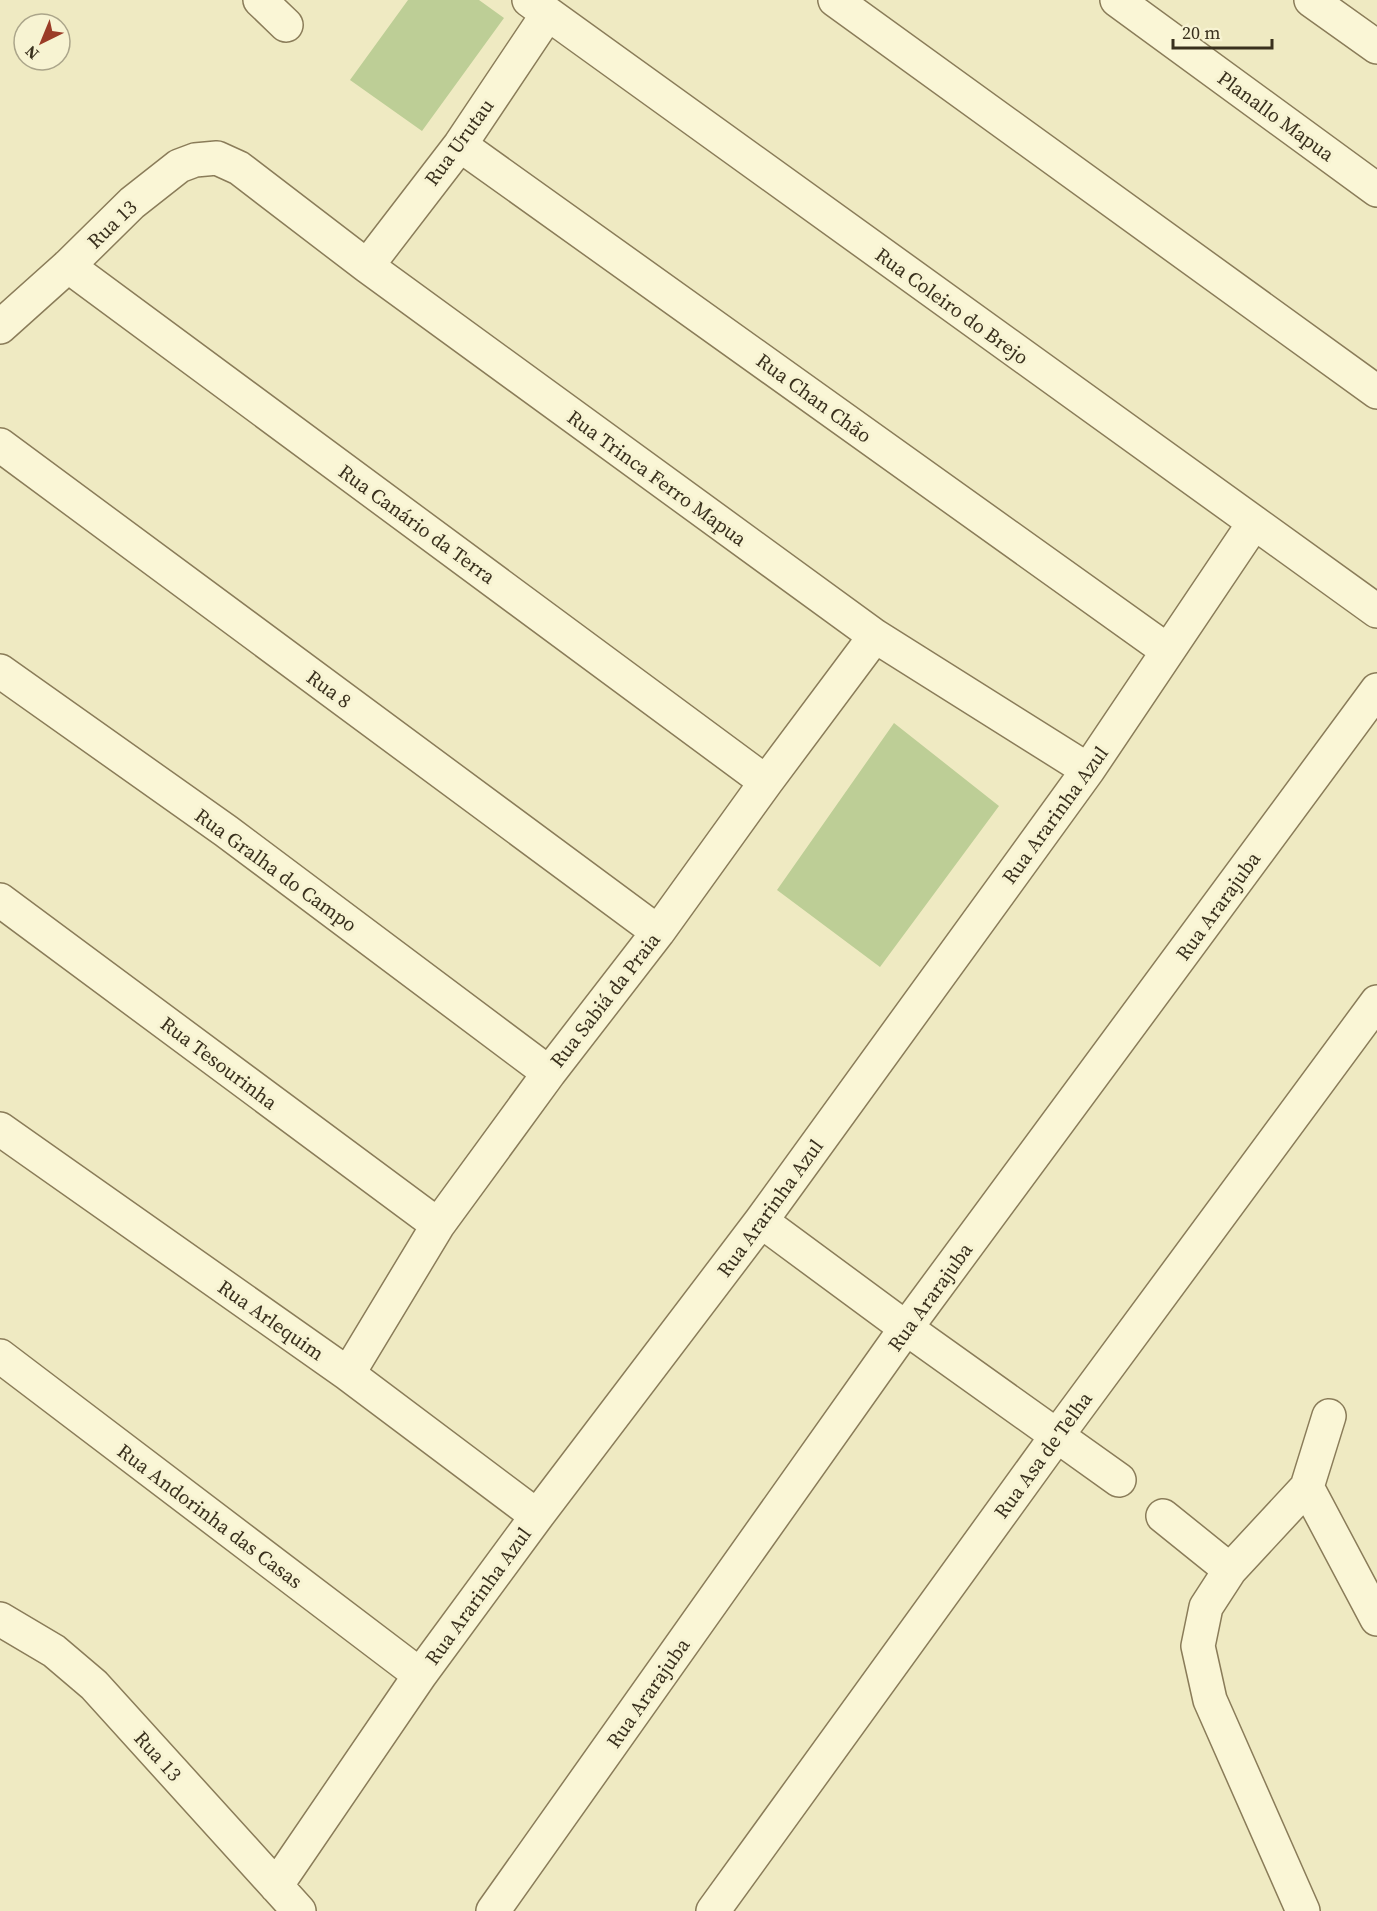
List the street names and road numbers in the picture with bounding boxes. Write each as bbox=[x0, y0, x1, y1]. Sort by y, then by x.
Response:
street label: Planallo Mapua bbox=[1212, 64, 1341, 168]
street label: Rua Urutau bbox=[418, 93, 500, 191]
street label: Rua 13 bbox=[81, 193, 143, 255]
street label: Rua Coleiro do Brejo bbox=[870, 241, 1034, 371]
street label: Rua Chan Chão bbox=[751, 347, 877, 449]
street label: Rua Trinca Ferro Mapua bbox=[562, 403, 753, 553]
street label: Rua Canário da Terra bbox=[333, 458, 502, 591]
street label: Rua 8 bbox=[301, 663, 357, 715]
street label: Rua Ararinha Azul bbox=[995, 740, 1115, 890]
street label: Rua Gralha do Campo bbox=[189, 802, 363, 938]
street label: Rua Ararajuba bbox=[1169, 845, 1267, 966]
street label: Rua Sabiá da Praia bbox=[543, 926, 667, 1073]
street label: Rua Tesourinha bbox=[155, 1010, 284, 1117]
street label: Rua Ararinha Azul bbox=[710, 1133, 830, 1283]
street label: Rua Ararajuba bbox=[881, 1236, 979, 1357]
street label: Rua Arlequim bbox=[212, 1273, 330, 1367]
street label: Rua Asa de Telha bbox=[987, 1385, 1099, 1524]
street label: Rua Andorinha das Casas bbox=[112, 1437, 308, 1595]
street label: Rua Ararinha Azul bbox=[418, 1521, 538, 1671]
street label: Rua Ararajuba bbox=[600, 1632, 697, 1754]
street label: Rua 13 bbox=[128, 1725, 188, 1787]

